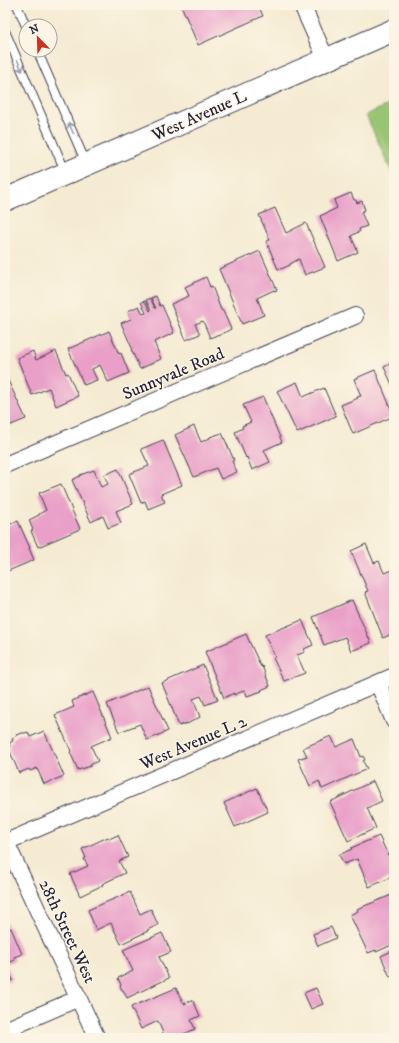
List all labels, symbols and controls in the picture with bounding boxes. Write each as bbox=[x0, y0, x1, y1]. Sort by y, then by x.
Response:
north arrow bbox=[18, 18, 58, 58]
text: N bbox=[28, 22, 41, 38]
one-way arrow bbox=[17, 60, 25, 72]
street label: West Avenue L bbox=[148, 85, 250, 147]
one-way arrow bbox=[67, 123, 74, 135]
street label: Sunnyvale Road bbox=[119, 342, 228, 405]
street label: West Avenue L 2 bbox=[136, 710, 251, 776]
street label: 28th Street West bbox=[34, 876, 101, 987]

